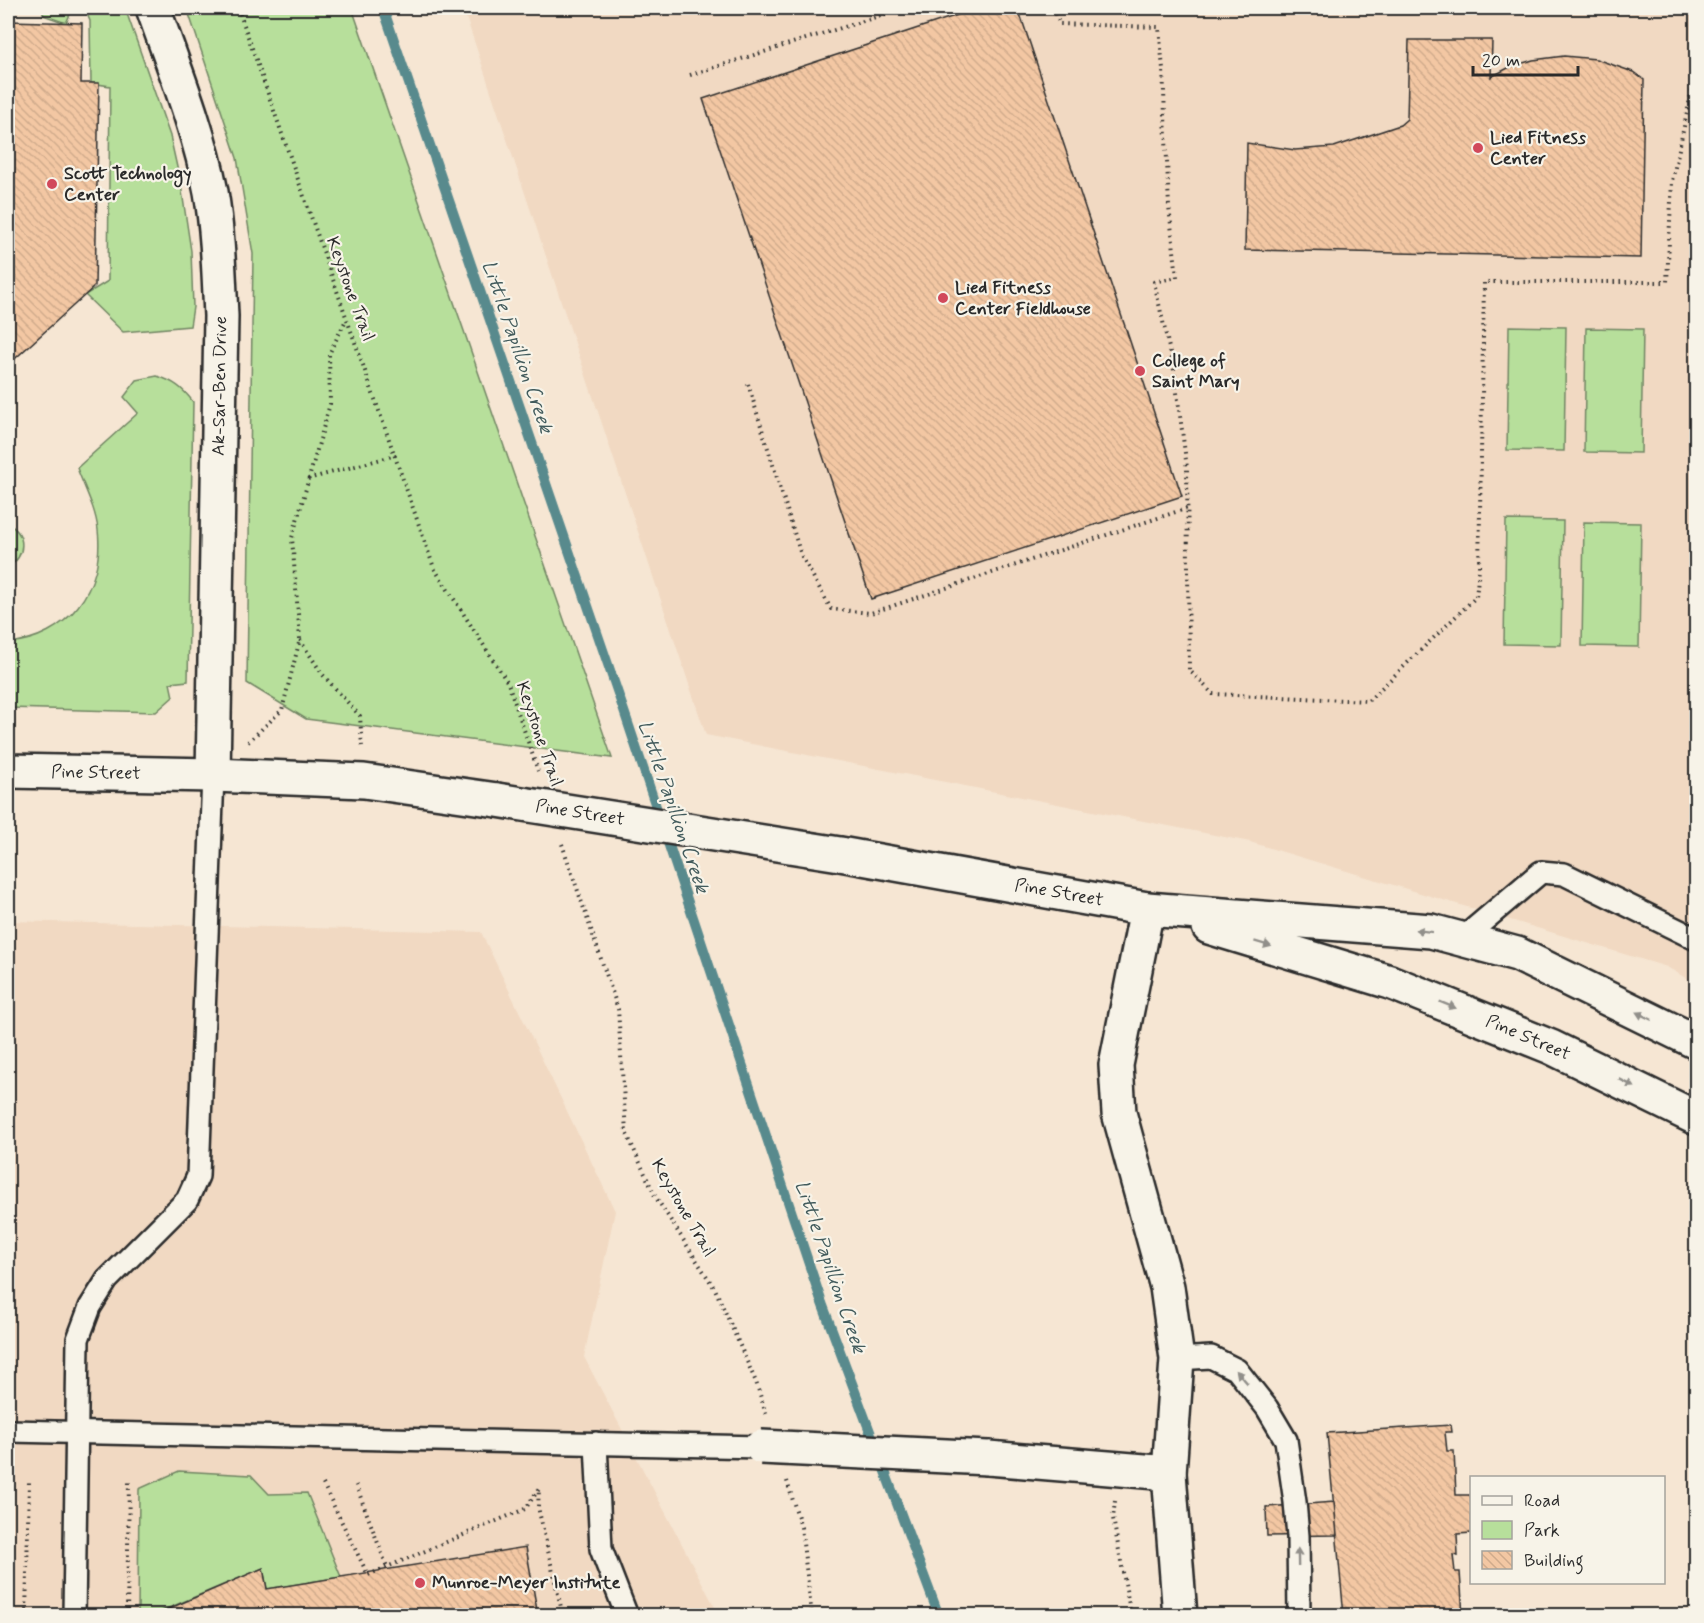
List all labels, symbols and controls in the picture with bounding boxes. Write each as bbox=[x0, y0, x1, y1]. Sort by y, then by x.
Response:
scale bar bbox=[1473, 39, 1578, 77]
text: 20 m bbox=[1482, 49, 1520, 73]
place label: Lied Fitness Center bbox=[1490, 126, 1586, 171]
marker: Lied Fitness Center bbox=[1471, 141, 1485, 155]
place label: Scott Technology Center bbox=[64, 162, 192, 207]
marker: Scott Technology Center bbox=[45, 177, 59, 191]
street label: Keystone Trail bbox=[320, 233, 380, 345]
water label: Little Papillion Creek bbox=[475, 257, 560, 439]
place label: Lied Fitness Center Fieldhouse bbox=[955, 276, 1091, 321]
marker: Lied Fitness Center Fieldhouse bbox=[936, 291, 950, 305]
street label: Ak-Sar-Ben Drive bbox=[207, 316, 233, 456]
place label: College of Saint Mary bbox=[1152, 349, 1240, 394]
marker: College of Saint Mary bbox=[1133, 364, 1147, 378]
street label: Keystone Trail bbox=[510, 678, 568, 790]
water label: Little Papillion Creek bbox=[631, 717, 716, 899]
street label: Pine Street bbox=[51, 760, 141, 786]
street label: Pine Street bbox=[534, 794, 626, 832]
street label: Pine Street bbox=[1013, 873, 1105, 913]
one-way arrow bbox=[1415, 926, 1434, 935]
one-way arrow bbox=[1254, 940, 1272, 949]
one-way arrow bbox=[1440, 1000, 1458, 1010]
street label: Pine Street bbox=[1482, 1009, 1574, 1067]
one-way arrow bbox=[1635, 1012, 1653, 1022]
one-way arrow bbox=[1618, 1079, 1635, 1088]
street label: Keystone Trail bbox=[645, 1155, 721, 1261]
water label: Little Papillion Creek bbox=[788, 1177, 873, 1359]
one-way arrow bbox=[1236, 1370, 1249, 1385]
legend bbox=[1470, 1476, 1665, 1584]
text: Road bbox=[1524, 1489, 1560, 1513]
text: Park bbox=[1524, 1519, 1560, 1543]
one-way arrow bbox=[1294, 1548, 1303, 1567]
text: Building bbox=[1524, 1549, 1584, 1575]
place label: Munroe-Meyer Institute bbox=[432, 1571, 620, 1595]
marker: Munroe-Meyer Institute bbox=[413, 1576, 427, 1590]

